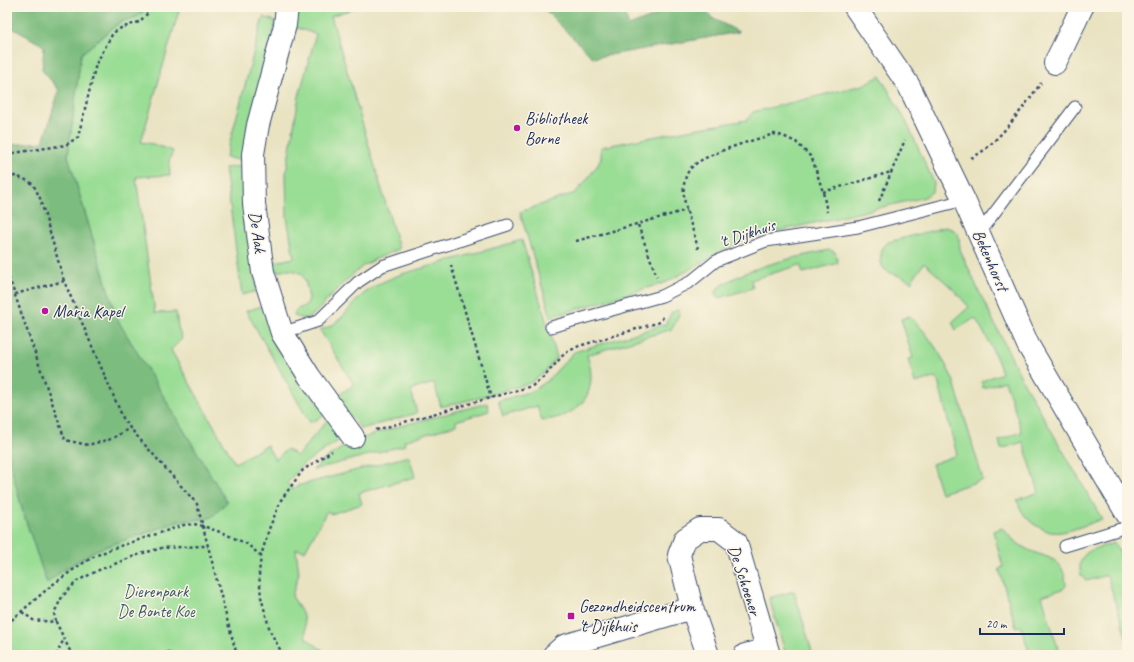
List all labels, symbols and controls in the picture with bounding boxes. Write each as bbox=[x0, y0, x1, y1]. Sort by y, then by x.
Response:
place label: Bibliotheek Borne bbox=[525, 108, 589, 149]
marker: Bibliotheek Borne bbox=[512, 123, 522, 133]
street label: De Aak bbox=[244, 210, 271, 256]
street label: 't Dijkhuis bbox=[716, 214, 779, 252]
street label: Bekenhorst bbox=[968, 226, 1014, 296]
place label: Maria Kapel bbox=[53, 301, 126, 322]
marker: Maria Kapel bbox=[40, 306, 50, 316]
street label: De Schoener bbox=[723, 542, 766, 620]
park label: Dierenpark De Bonte Koe bbox=[117, 581, 196, 622]
place label: Gezondheidscentrum 't Dijkhuis bbox=[579, 596, 697, 637]
scale bar bbox=[980, 610, 1064, 636]
marker: Gezondheidscentrum 't Dijkhuis bbox=[566, 611, 576, 621]
text: 20 m bbox=[986, 616, 1008, 632]

